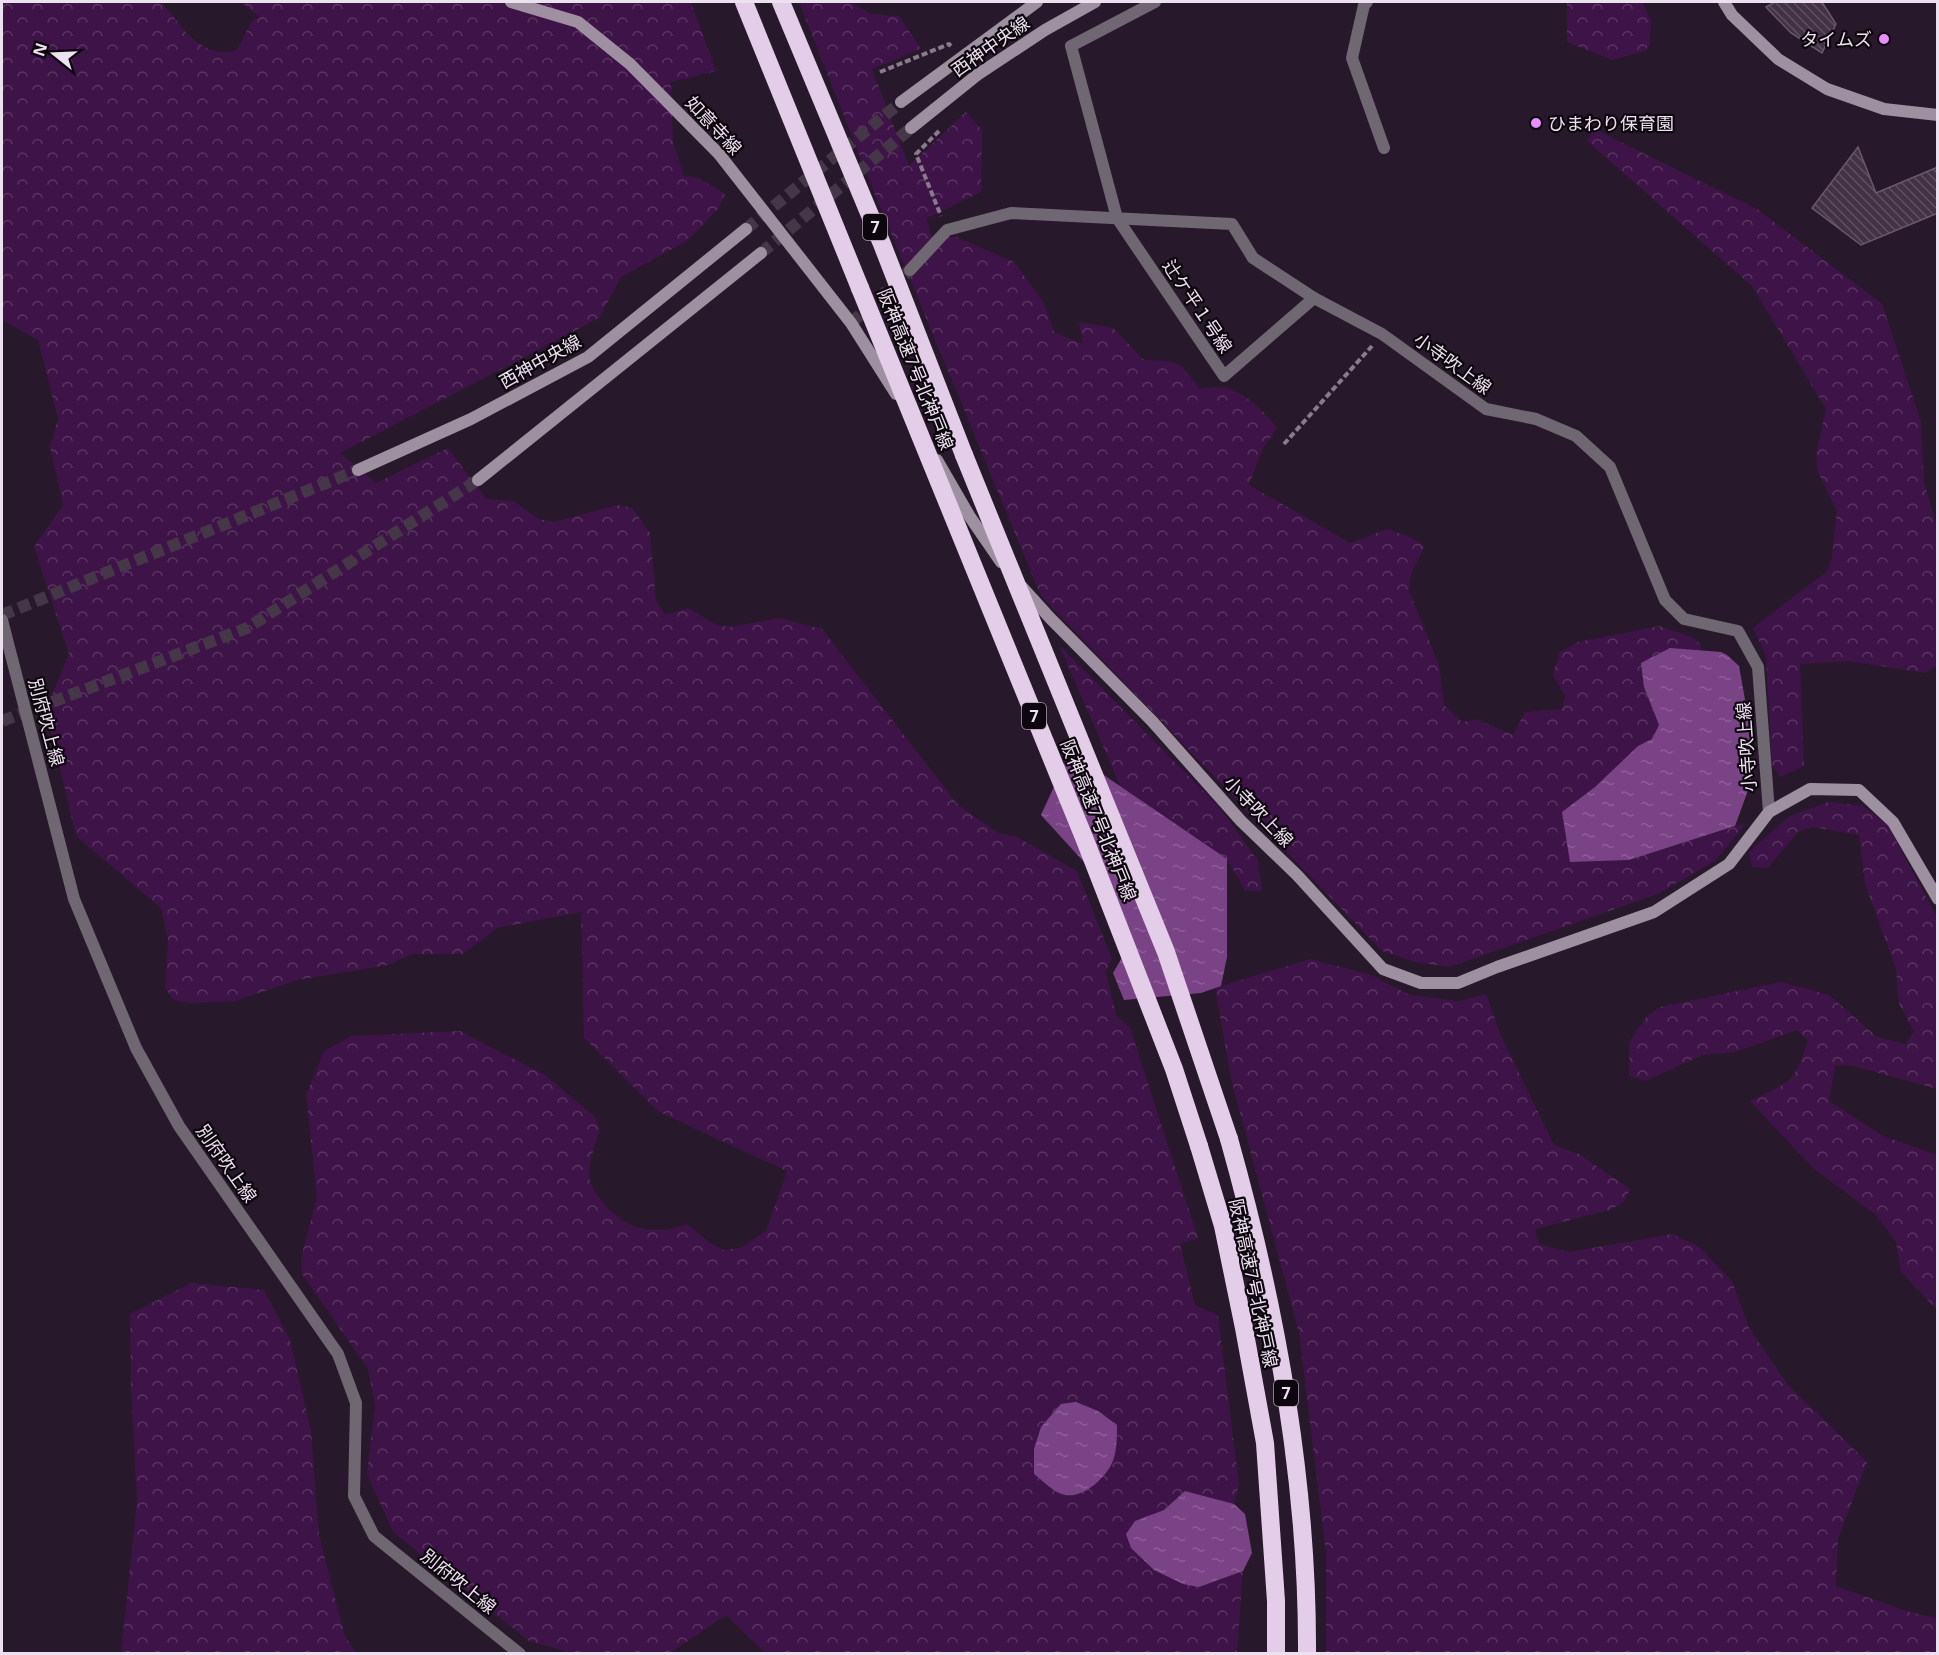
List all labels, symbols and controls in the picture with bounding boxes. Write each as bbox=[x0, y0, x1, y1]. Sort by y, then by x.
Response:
street label: 西神中央線 bbox=[946, 10, 1034, 82]
north arrow bbox=[24, 24, 84, 84]
place label: タイムズ bbox=[1800, 27, 1872, 51]
marker: タイムズ bbox=[1877, 32, 1891, 46]
text: N bbox=[27, 40, 52, 59]
street label: 如意寺線 bbox=[681, 90, 747, 160]
place label: ひまわり保育園 bbox=[1548, 111, 1674, 135]
marker: ひまわり保育園 bbox=[1529, 116, 1543, 130]
road number: 7 bbox=[863, 214, 887, 240]
street label: 辻ケ平１号線 bbox=[1158, 255, 1238, 357]
street label: 阪神高速7号北神戸線 bbox=[873, 285, 959, 453]
street label: 小寺吹上線 bbox=[1410, 327, 1496, 399]
street label: 西神中央線 bbox=[495, 329, 585, 393]
street label: 別府吹上線 bbox=[24, 675, 70, 769]
street label: 小寺吹上線 bbox=[1731, 701, 1761, 793]
road number: 7 bbox=[1022, 703, 1046, 729]
street label: 阪神高速7号北神戸線 bbox=[1056, 736, 1142, 904]
street label: 小寺吹上線 bbox=[1219, 770, 1299, 852]
street label: 別府吹上線 bbox=[191, 1119, 263, 1207]
street label: 阪神高速7号北神戸線 bbox=[1224, 1196, 1284, 1370]
road number: 7 bbox=[1274, 1380, 1298, 1406]
street label: 別府吹上線 bbox=[416, 1543, 502, 1619]

